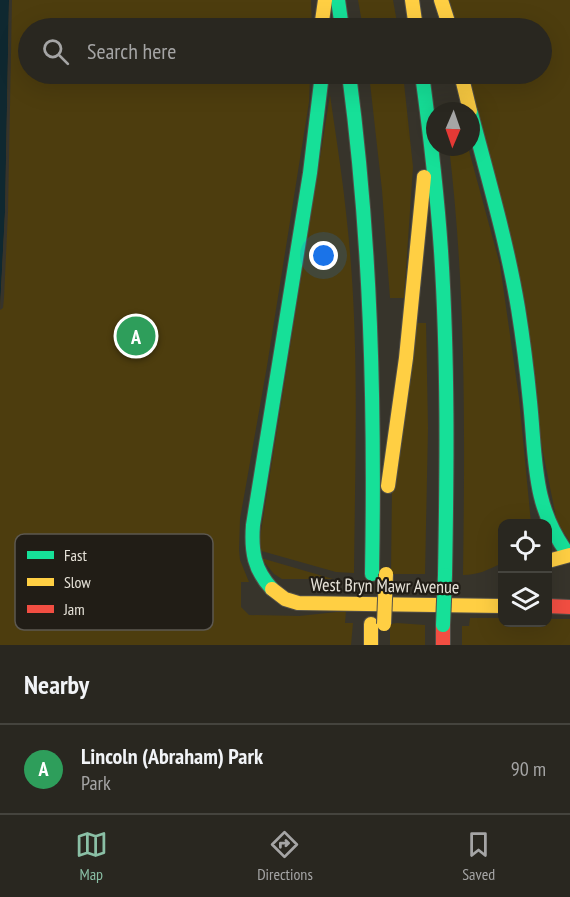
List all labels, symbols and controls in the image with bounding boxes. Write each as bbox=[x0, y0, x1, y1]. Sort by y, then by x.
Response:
search box bbox=[18, 18, 552, 84]
icon: search bbox=[39, 35, 72, 68]
text: Search here bbox=[87, 37, 176, 65]
north arrow bbox=[426, 102, 480, 156]
your location bbox=[309, 241, 338, 270]
pin: A bbox=[116, 314, 156, 358]
map controls bbox=[498, 519, 552, 627]
button: locate bbox=[498, 519, 552, 573]
legend bbox=[15, 534, 213, 630]
text: Fast bbox=[64, 545, 87, 565]
text: Slow bbox=[64, 572, 91, 592]
street label: West Bryn Mawr Avenue bbox=[310, 573, 460, 598]
button: layers bbox=[498, 573, 552, 627]
text: Jam bbox=[63, 599, 85, 619]
text: Nearby bbox=[24, 668, 89, 701]
text: Lincoln (Abraham) Park bbox=[81, 742, 263, 770]
text: A bbox=[38, 756, 49, 782]
text: 90 m bbox=[511, 756, 546, 782]
text: Park bbox=[81, 770, 111, 796]
tab: Map bbox=[75, 828, 108, 884]
tab: Directions bbox=[257, 828, 313, 884]
tab: Saved bbox=[462, 828, 495, 884]

